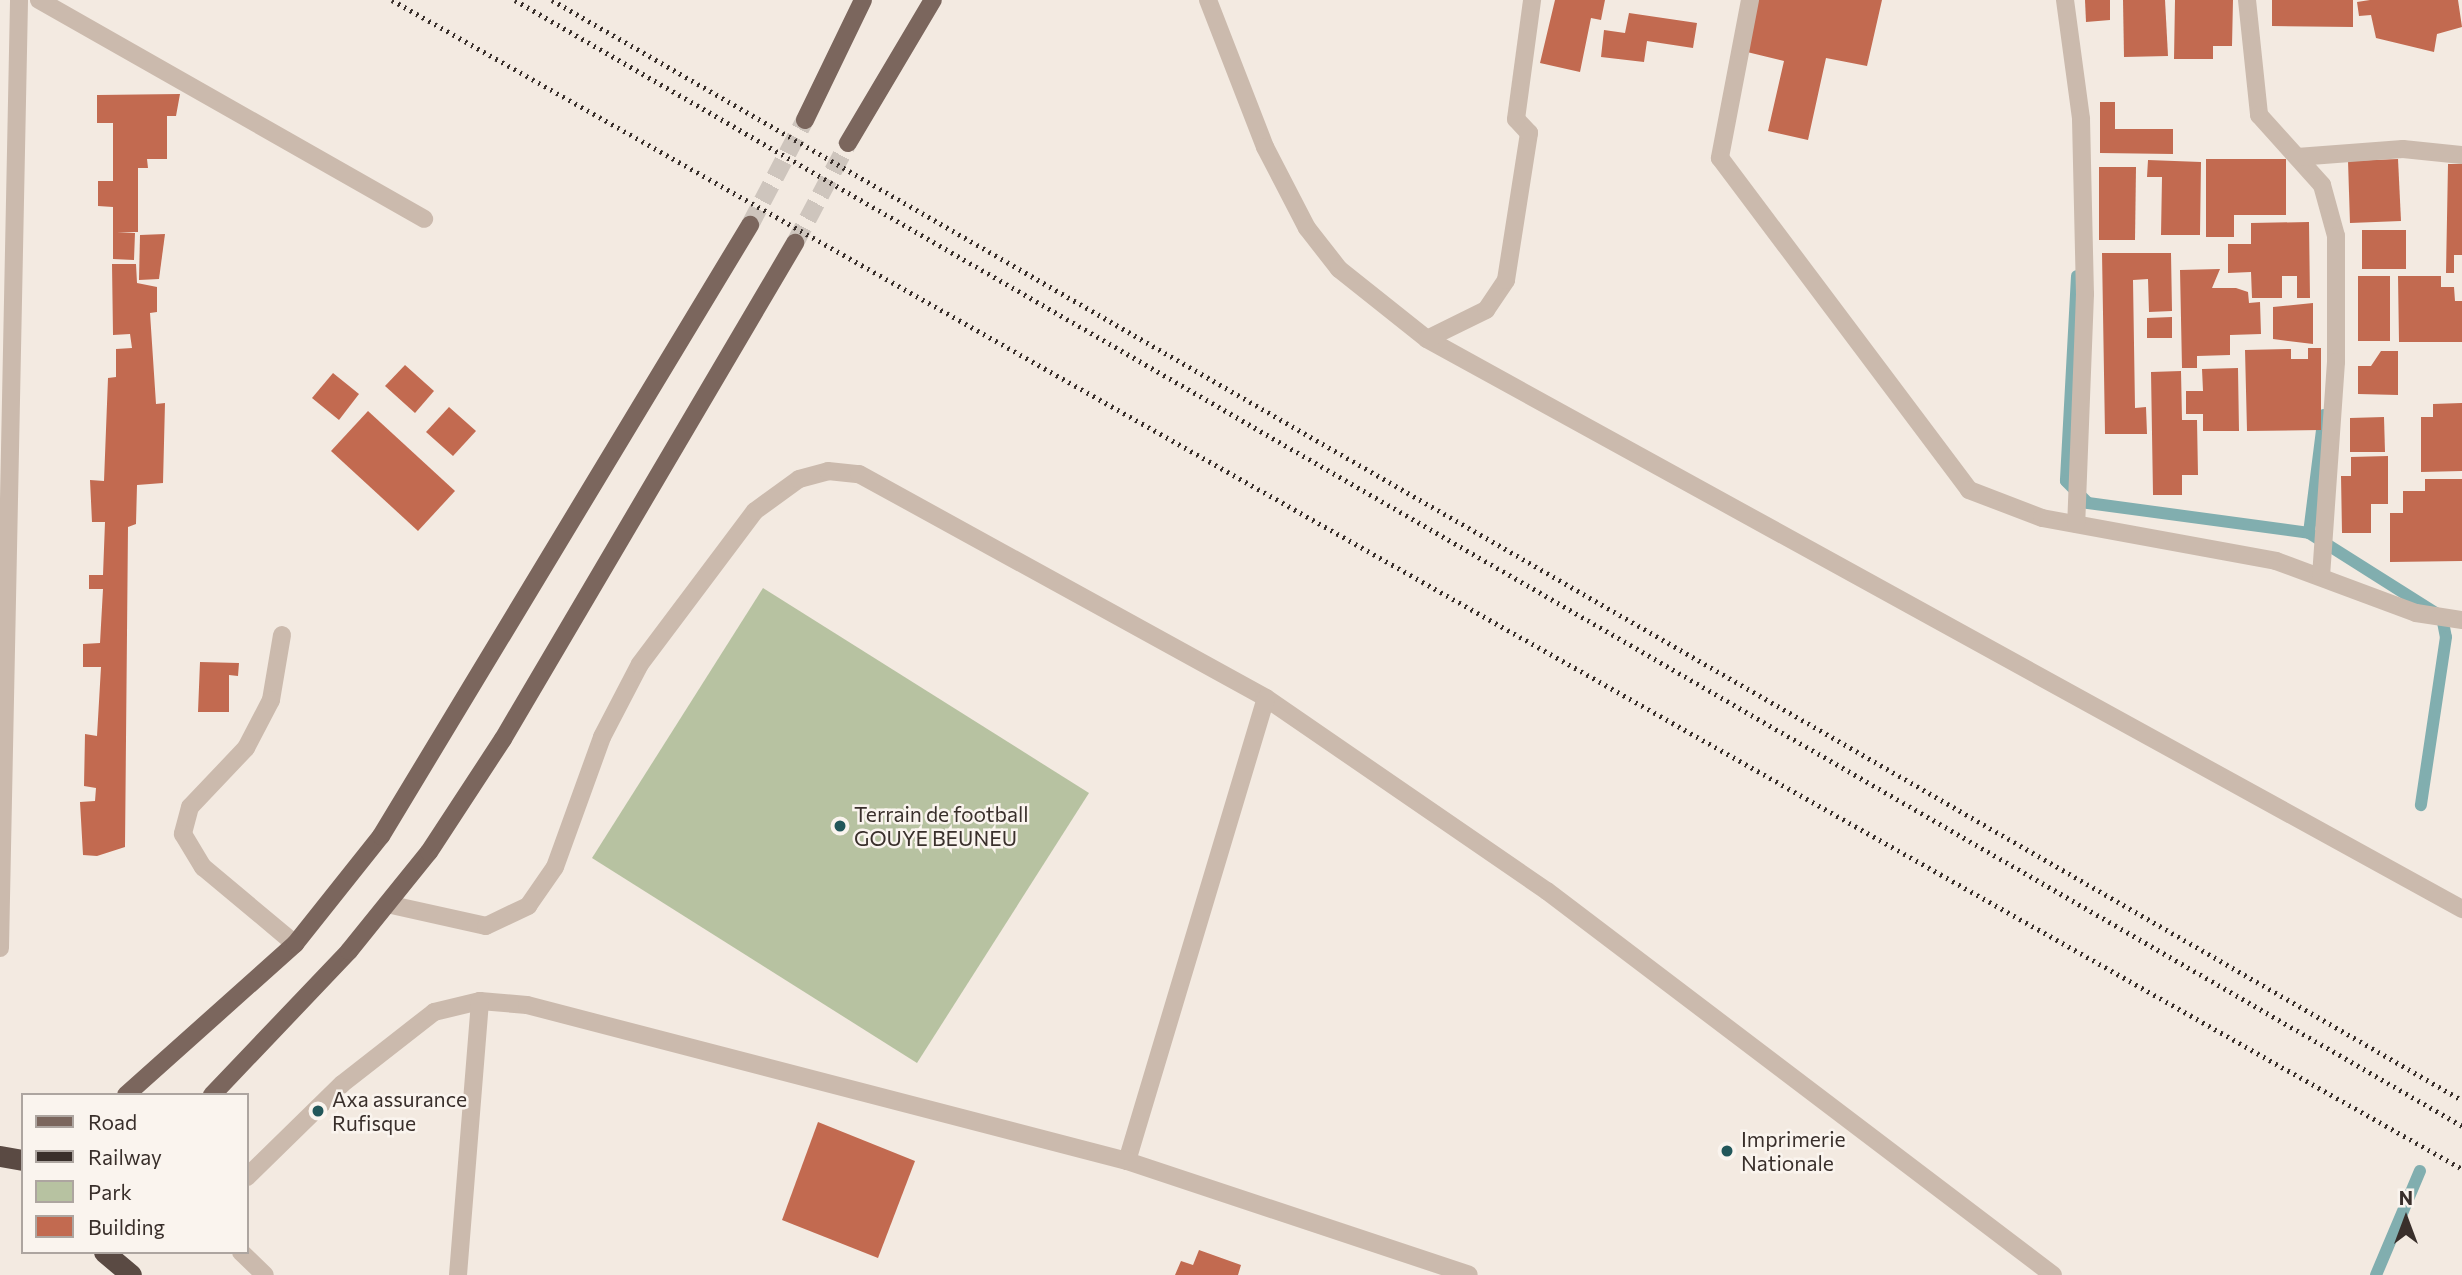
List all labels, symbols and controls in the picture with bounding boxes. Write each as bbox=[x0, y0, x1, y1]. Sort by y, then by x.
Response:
place label: Terrain de football GOUYE BEUNEU bbox=[854, 801, 1029, 851]
marker: Terrain de football GOUYE BEUNEU bbox=[832, 818, 848, 834]
place label: Axa assurance Rufisque bbox=[332, 1086, 467, 1136]
legend bbox=[21, 1093, 248, 1254]
marker: Axa assurance Rufisque bbox=[310, 1103, 326, 1119]
text: Road bbox=[88, 1109, 137, 1134]
place label: Imprimerie Nationale bbox=[1741, 1126, 1846, 1176]
marker: Imprimerie Nationale bbox=[1719, 1143, 1735, 1159]
text: Railway bbox=[88, 1144, 162, 1169]
text: Park bbox=[88, 1179, 132, 1204]
north arrow bbox=[2371, 1184, 2441, 1254]
text: N bbox=[2399, 1186, 2413, 1209]
text: Building bbox=[88, 1214, 165, 1239]

